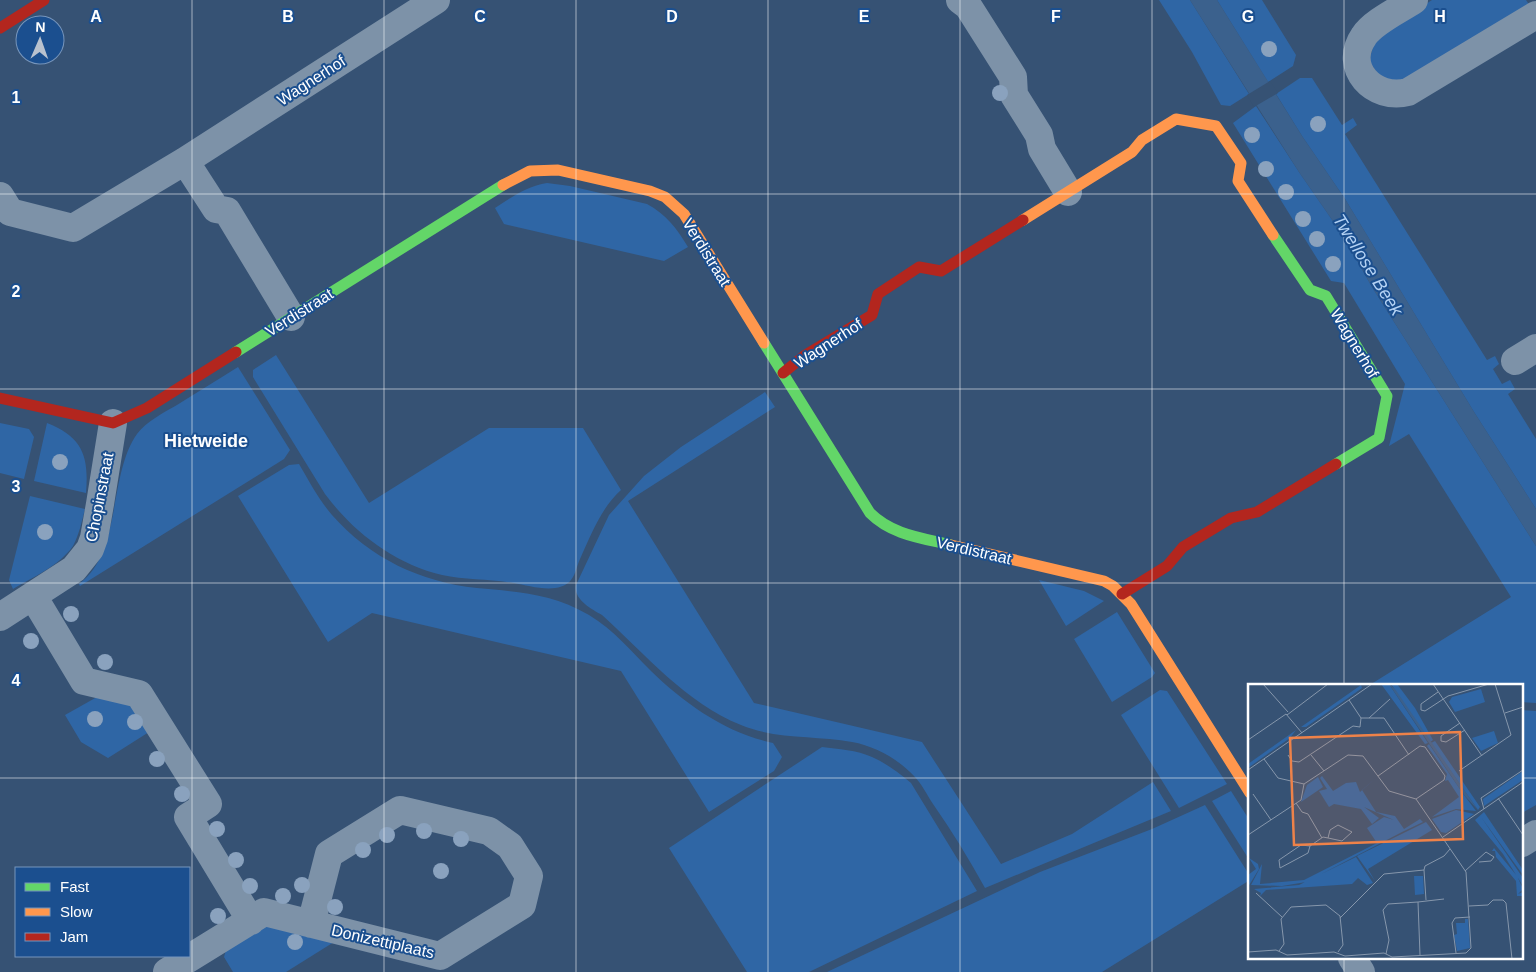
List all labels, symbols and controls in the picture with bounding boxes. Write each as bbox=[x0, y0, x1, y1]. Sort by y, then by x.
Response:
text: A bbox=[90, 8, 102, 25]
text: B bbox=[282, 8, 294, 25]
text: C bbox=[474, 8, 486, 25]
text: D bbox=[666, 8, 678, 25]
text: E bbox=[859, 8, 870, 25]
text: F bbox=[1051, 8, 1061, 25]
text: G bbox=[1242, 8, 1254, 25]
text: H bbox=[1434, 8, 1446, 25]
north arrow bbox=[15, 15, 65, 65]
text: N bbox=[35, 19, 46, 35]
street label: Wagnerhof bbox=[274, 52, 349, 109]
text: 1 bbox=[12, 89, 21, 106]
water label: Twellose Beek bbox=[1329, 211, 1408, 320]
street label: Verdistraat bbox=[679, 215, 734, 290]
text: 2 bbox=[12, 283, 21, 300]
street label: Verdistraat bbox=[262, 285, 337, 340]
street label: Wagnerhof bbox=[1327, 306, 1382, 381]
street label: Wagnerhof bbox=[791, 315, 866, 372]
district label: Hietweide bbox=[164, 431, 248, 451]
street label: Chopinstraat bbox=[82, 450, 117, 543]
text: 3 bbox=[12, 478, 21, 495]
street label: Verdistraat bbox=[935, 534, 1014, 567]
text: 4 bbox=[12, 672, 21, 689]
inset map bbox=[1248, 684, 1524, 960]
legend bbox=[15, 867, 190, 957]
text: Fast bbox=[60, 878, 90, 895]
text: Slow bbox=[60, 903, 93, 920]
street label: Donizettiplaats bbox=[330, 921, 436, 962]
text: Jam bbox=[60, 928, 88, 945]

